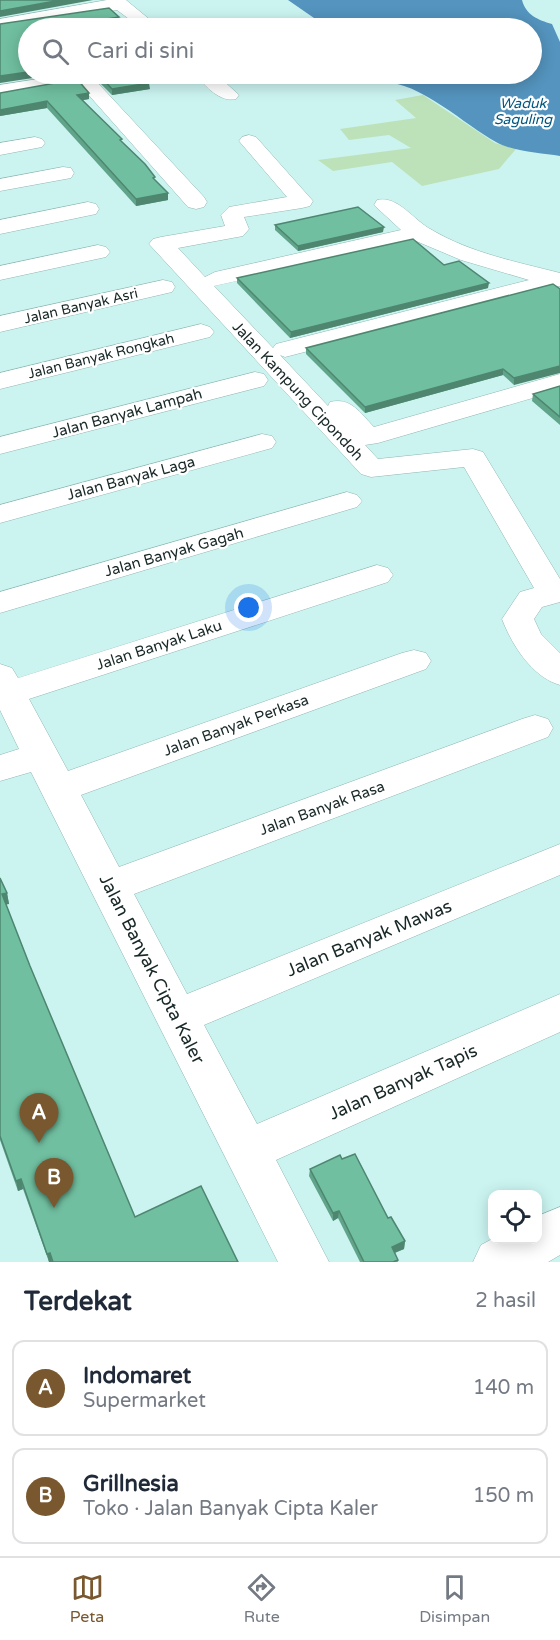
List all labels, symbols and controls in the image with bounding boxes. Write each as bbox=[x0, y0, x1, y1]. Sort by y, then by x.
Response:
search box bbox=[18, 18, 542, 84]
icon: search bbox=[39, 35, 72, 68]
text: Cari di sini bbox=[87, 38, 194, 64]
water label: Waduk Saguling bbox=[494, 95, 553, 128]
street label: Jalan Banyak Asri bbox=[22, 285, 140, 327]
street label: Jalan Kampung Cipondoh bbox=[229, 318, 367, 464]
street label: Jalan Banyak Rongkah bbox=[26, 330, 176, 382]
street label: Jalan Banyak Lampah bbox=[50, 384, 204, 442]
street label: Jalan Banyak Laga bbox=[65, 452, 197, 504]
street label: Jalan Banyak Gagah bbox=[102, 524, 246, 580]
your location bbox=[234, 593, 263, 622]
street label: Jalan Banyak Laku bbox=[94, 616, 224, 674]
street label: Jalan Banyak Perkasa bbox=[161, 690, 311, 760]
street label: Jalan Banyak Rasa bbox=[257, 777, 387, 839]
street label: Jalan Banyak Cipta Kaler bbox=[95, 870, 210, 1068]
street label: Jalan Banyak Mawas bbox=[283, 895, 455, 981]
street label: Jalan Banyak Tapis bbox=[325, 1039, 481, 1125]
pin: A bbox=[20, 1094, 58, 1143]
pin: B bbox=[34, 1158, 74, 1208]
map controls bbox=[488, 1190, 542, 1244]
button: locate bbox=[488, 1190, 542, 1244]
text: Terdekat bbox=[24, 1286, 132, 1317]
text: 2 hasil bbox=[475, 1289, 536, 1313]
text: Indomaret bbox=[83, 1363, 191, 1389]
text: A bbox=[38, 1376, 53, 1400]
text: 140 m bbox=[473, 1376, 534, 1400]
text: Supermarket bbox=[83, 1389, 206, 1413]
text: Grillnesia bbox=[83, 1471, 179, 1497]
text: B bbox=[39, 1484, 52, 1508]
text: 150 m bbox=[473, 1484, 534, 1508]
text: Toko · Jalan Banyak Cipta Kaler bbox=[83, 1497, 378, 1521]
tab: Peta bbox=[70, 1571, 104, 1627]
tab: Rute bbox=[244, 1571, 280, 1627]
tab: Disimpan bbox=[419, 1571, 490, 1627]

